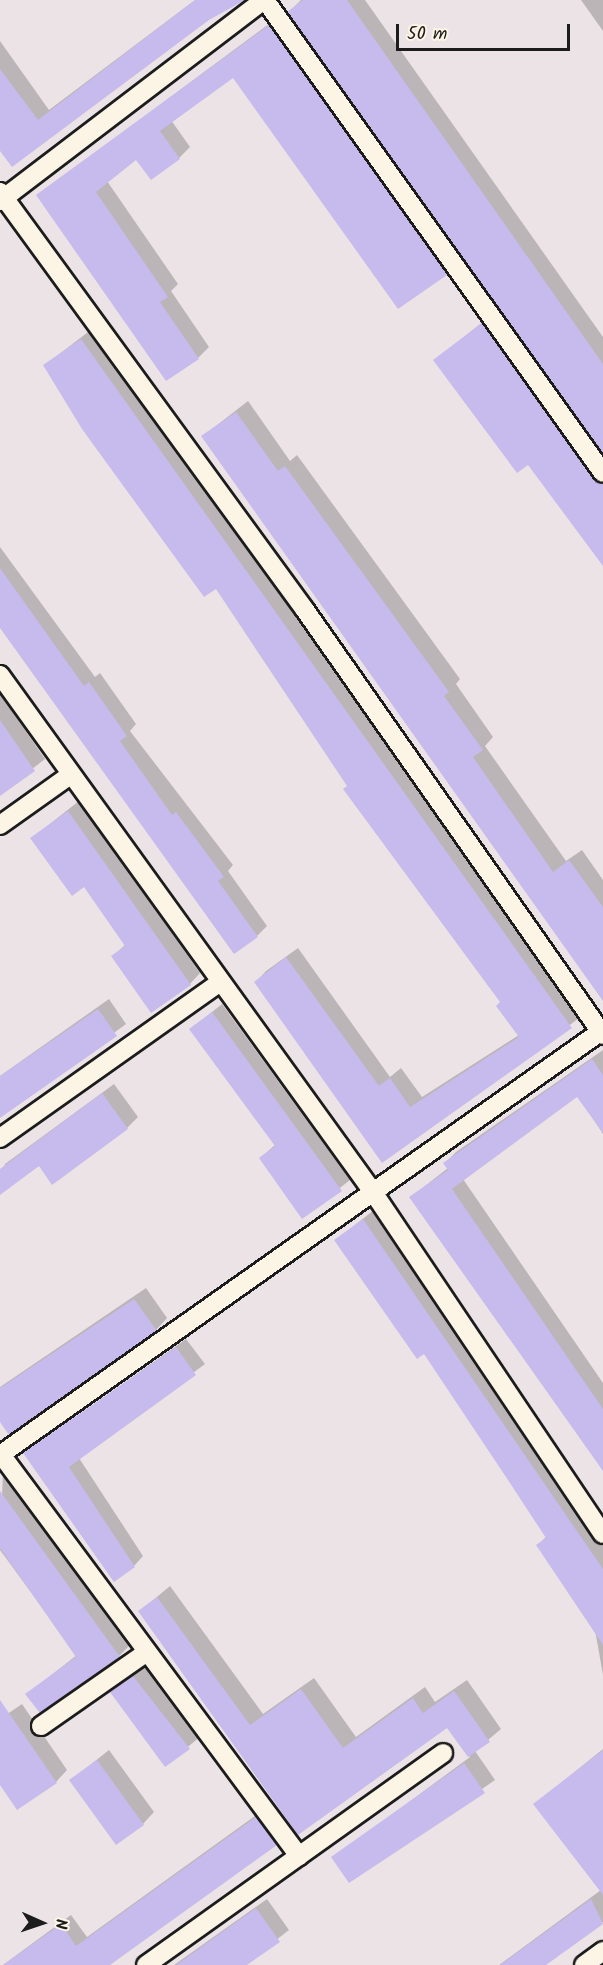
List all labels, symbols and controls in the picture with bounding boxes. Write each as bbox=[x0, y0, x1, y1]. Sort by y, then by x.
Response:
scale bar bbox=[399, 12, 573, 50]
text: 50 m bbox=[407, 20, 447, 49]
north arrow bbox=[12, 1893, 72, 1953]
text: N bbox=[48, 1918, 73, 1930]

